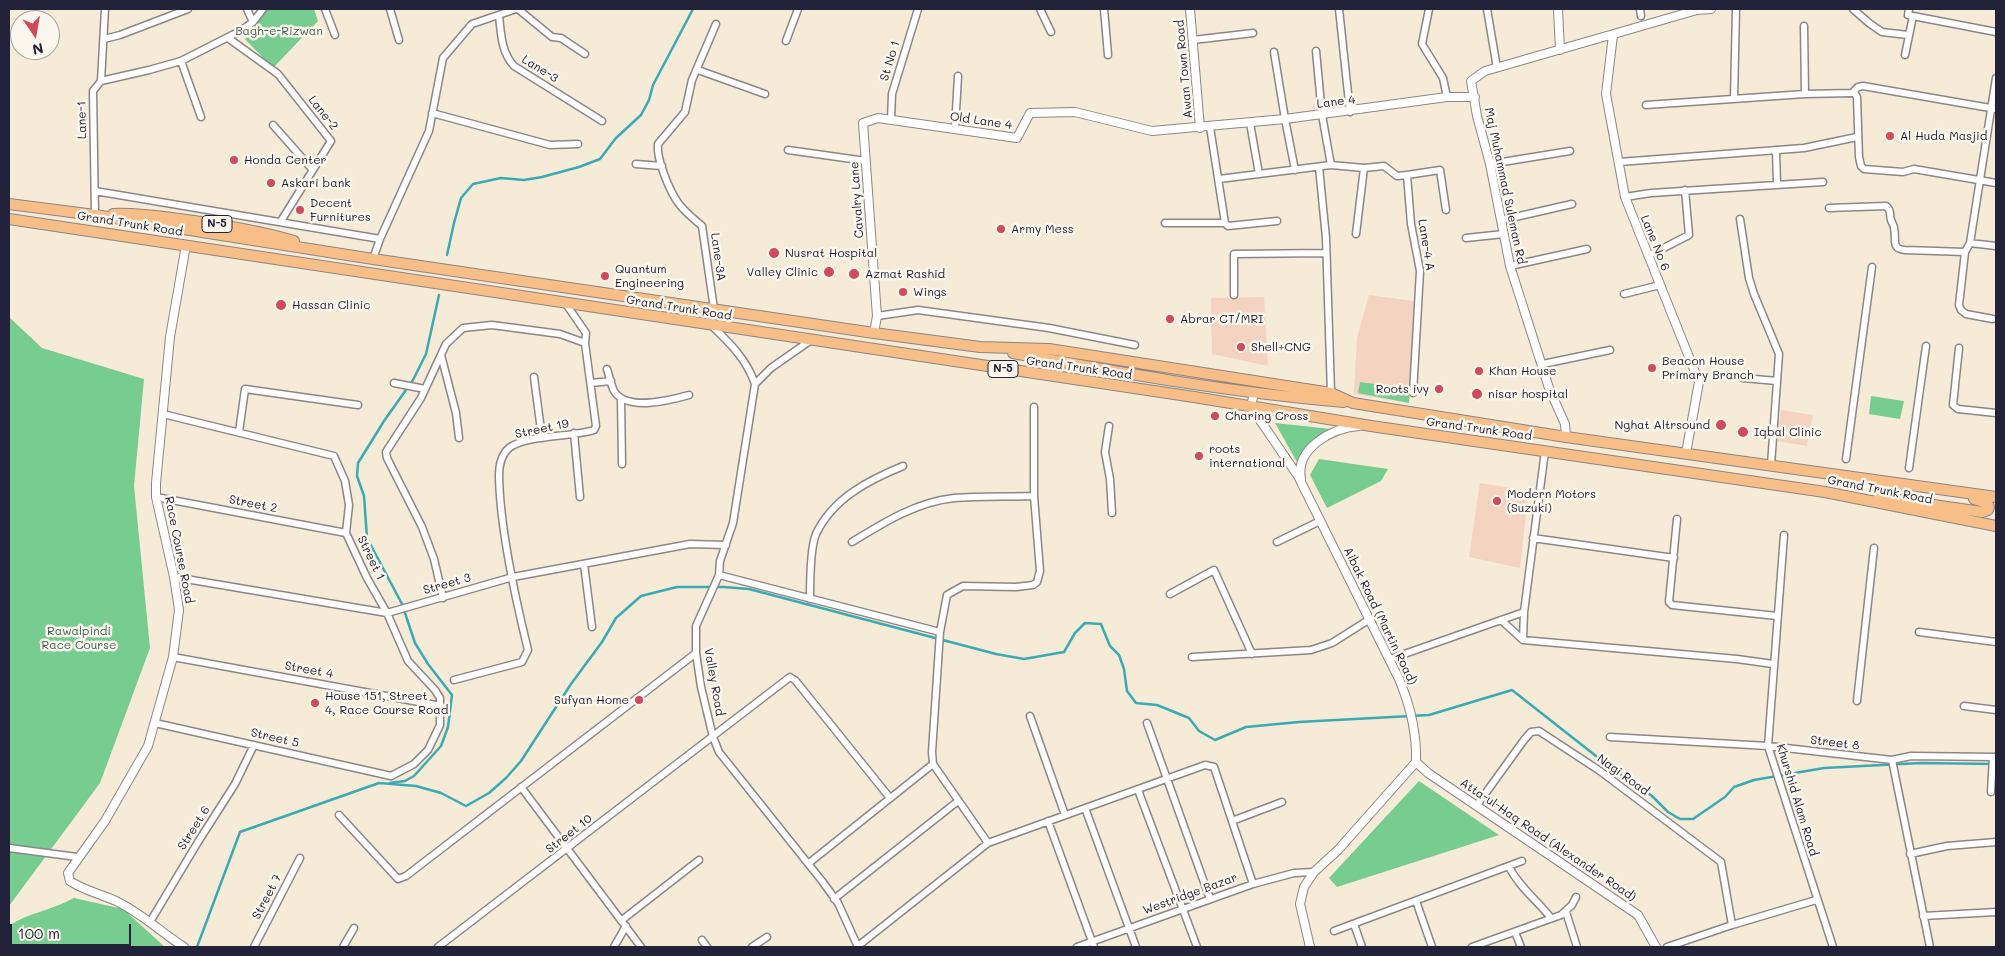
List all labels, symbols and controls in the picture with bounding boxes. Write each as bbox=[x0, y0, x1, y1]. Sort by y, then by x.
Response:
north arrow bbox=[10, 10, 60, 60]
street label: Awan Town Road bbox=[1173, 19, 1195, 119]
park label: Bagh-e-Rizwan bbox=[235, 24, 323, 38]
text: N bbox=[31, 39, 45, 60]
street label: St No 1 bbox=[877, 39, 903, 83]
street label: Lane-3 bbox=[519, 52, 561, 86]
street label: Lane 4 bbox=[1316, 92, 1356, 112]
street label: Lane-2 bbox=[305, 93, 341, 133]
street label: Lane-1 bbox=[74, 101, 90, 139]
street label: Maj Muhammad Suleman Rd bbox=[1481, 106, 1529, 266]
street label: Old Lane 4 bbox=[949, 110, 1013, 132]
place label: Al Huda Masjid bbox=[1900, 129, 1987, 143]
marker: Al Huda Masjid bbox=[1884, 130, 1896, 142]
place label: Honda Center bbox=[244, 153, 327, 167]
marker: Honda Center bbox=[228, 154, 240, 166]
street label: Cavalry Lane bbox=[847, 161, 867, 239]
place label: Askari bank bbox=[281, 176, 351, 190]
marker: Askari bank bbox=[265, 177, 277, 189]
place label: Decent Furnitures bbox=[310, 196, 371, 224]
marker: Decent Furnitures bbox=[294, 204, 306, 216]
street label: Grand Trunk Road bbox=[76, 209, 184, 239]
street label: Lane No 6 bbox=[1637, 213, 1673, 273]
road number: N-5 bbox=[202, 215, 232, 232]
street label: Lane-4 A bbox=[1415, 218, 1437, 272]
place label: Army Mess bbox=[1011, 222, 1074, 236]
marker: Army Mess bbox=[995, 223, 1007, 235]
street label: Lane-3A bbox=[708, 232, 728, 282]
marker: Nusrat Hospital bbox=[767, 246, 781, 260]
place label: Nusrat Hospital bbox=[785, 246, 877, 260]
place label: Quantum Engineering bbox=[615, 262, 684, 290]
place label: Valley Clinic bbox=[747, 265, 818, 279]
marker: Valley Clinic bbox=[822, 265, 836, 279]
marker: Azmat Rashid bbox=[847, 267, 861, 281]
place label: Azmat Rashid bbox=[865, 267, 945, 281]
marker: Quantum Engineering bbox=[599, 270, 611, 282]
place label: Wings bbox=[913, 285, 947, 299]
marker: Wings bbox=[897, 286, 909, 298]
street label: Grand Trunk Road bbox=[625, 293, 733, 323]
marker: Hassan Clinic bbox=[274, 298, 288, 312]
place label: Hassan Clinic bbox=[292, 298, 370, 312]
place label: Abrar CT/MRI bbox=[1180, 312, 1263, 326]
marker: Abrar CT/MRI bbox=[1164, 313, 1176, 325]
place label: Shell+CNG bbox=[1251, 340, 1311, 354]
marker: Shell+CNG bbox=[1235, 341, 1247, 353]
street label: Grand Trunk Road bbox=[1025, 353, 1133, 383]
place label: Beacon House Primary Branch bbox=[1662, 354, 1754, 382]
road number: N-5 bbox=[988, 360, 1018, 378]
marker: Beacon House Primary Branch bbox=[1646, 362, 1658, 374]
place label: Khan House bbox=[1489, 364, 1557, 378]
marker: Khan House bbox=[1473, 365, 1485, 377]
place label: Roots ivy bbox=[1376, 382, 1429, 396]
marker: Roots ivy bbox=[1433, 383, 1445, 395]
marker: nisar hospital bbox=[1470, 387, 1484, 401]
place label: nisar hospital bbox=[1488, 387, 1568, 401]
place label: Charing Cross bbox=[1225, 409, 1308, 423]
marker: Charing Cross bbox=[1209, 410, 1221, 422]
street label: Grand Trunk Road bbox=[1425, 414, 1533, 444]
street label: Street 19 bbox=[514, 416, 570, 442]
place label: Nghat Altrsound bbox=[1614, 418, 1710, 432]
marker: Nghat Altrsound bbox=[1714, 418, 1728, 432]
marker: Iqbal Clinic bbox=[1736, 425, 1750, 439]
place label: Iqbal Clinic bbox=[1754, 425, 1822, 439]
place label: roots international bbox=[1209, 442, 1285, 470]
marker: roots international bbox=[1193, 450, 1205, 462]
street label: Grand Trunk Road bbox=[1826, 473, 1934, 507]
place label: Modern Motors (Suzuki) bbox=[1507, 487, 1596, 515]
street label: Street 2 bbox=[228, 492, 278, 516]
street label: Race Course Road bbox=[162, 495, 196, 605]
marker: Modern Motors (Suzuki) bbox=[1491, 495, 1503, 507]
street label: Street 1 bbox=[354, 534, 388, 582]
street label: Aibak Road (Martin Road) bbox=[1340, 545, 1420, 687]
street label: Street 3 bbox=[421, 570, 473, 598]
park label: Rawalpindi Race Course bbox=[41, 624, 117, 652]
street label: Valley Road bbox=[701, 647, 727, 717]
street label: Street 4 bbox=[284, 659, 334, 681]
place label: House 151, Street 4, Race Course Road bbox=[325, 689, 448, 717]
place label: Sufyan Home bbox=[554, 693, 629, 707]
marker: Sufyan Home bbox=[633, 694, 645, 706]
marker: House 151, Street 4, Race Course Road bbox=[309, 697, 321, 709]
street label: Street 5 bbox=[249, 725, 301, 751]
street label: Street 8 bbox=[1810, 733, 1860, 753]
street label: Khurshid Alam Road bbox=[1773, 742, 1821, 858]
street label: Nagi Road bbox=[1594, 751, 1652, 799]
street label: Atta-ul-Haq Road (Alexander Road) bbox=[1457, 776, 1639, 904]
street label: Street 6 bbox=[175, 803, 213, 853]
street label: Street 10 bbox=[543, 811, 595, 857]
street label: Westridge Bazar bbox=[1141, 870, 1239, 918]
street label: Street 7 bbox=[249, 872, 285, 922]
scale bar bbox=[12, 914, 134, 946]
text: 100 m bbox=[18, 923, 60, 943]

